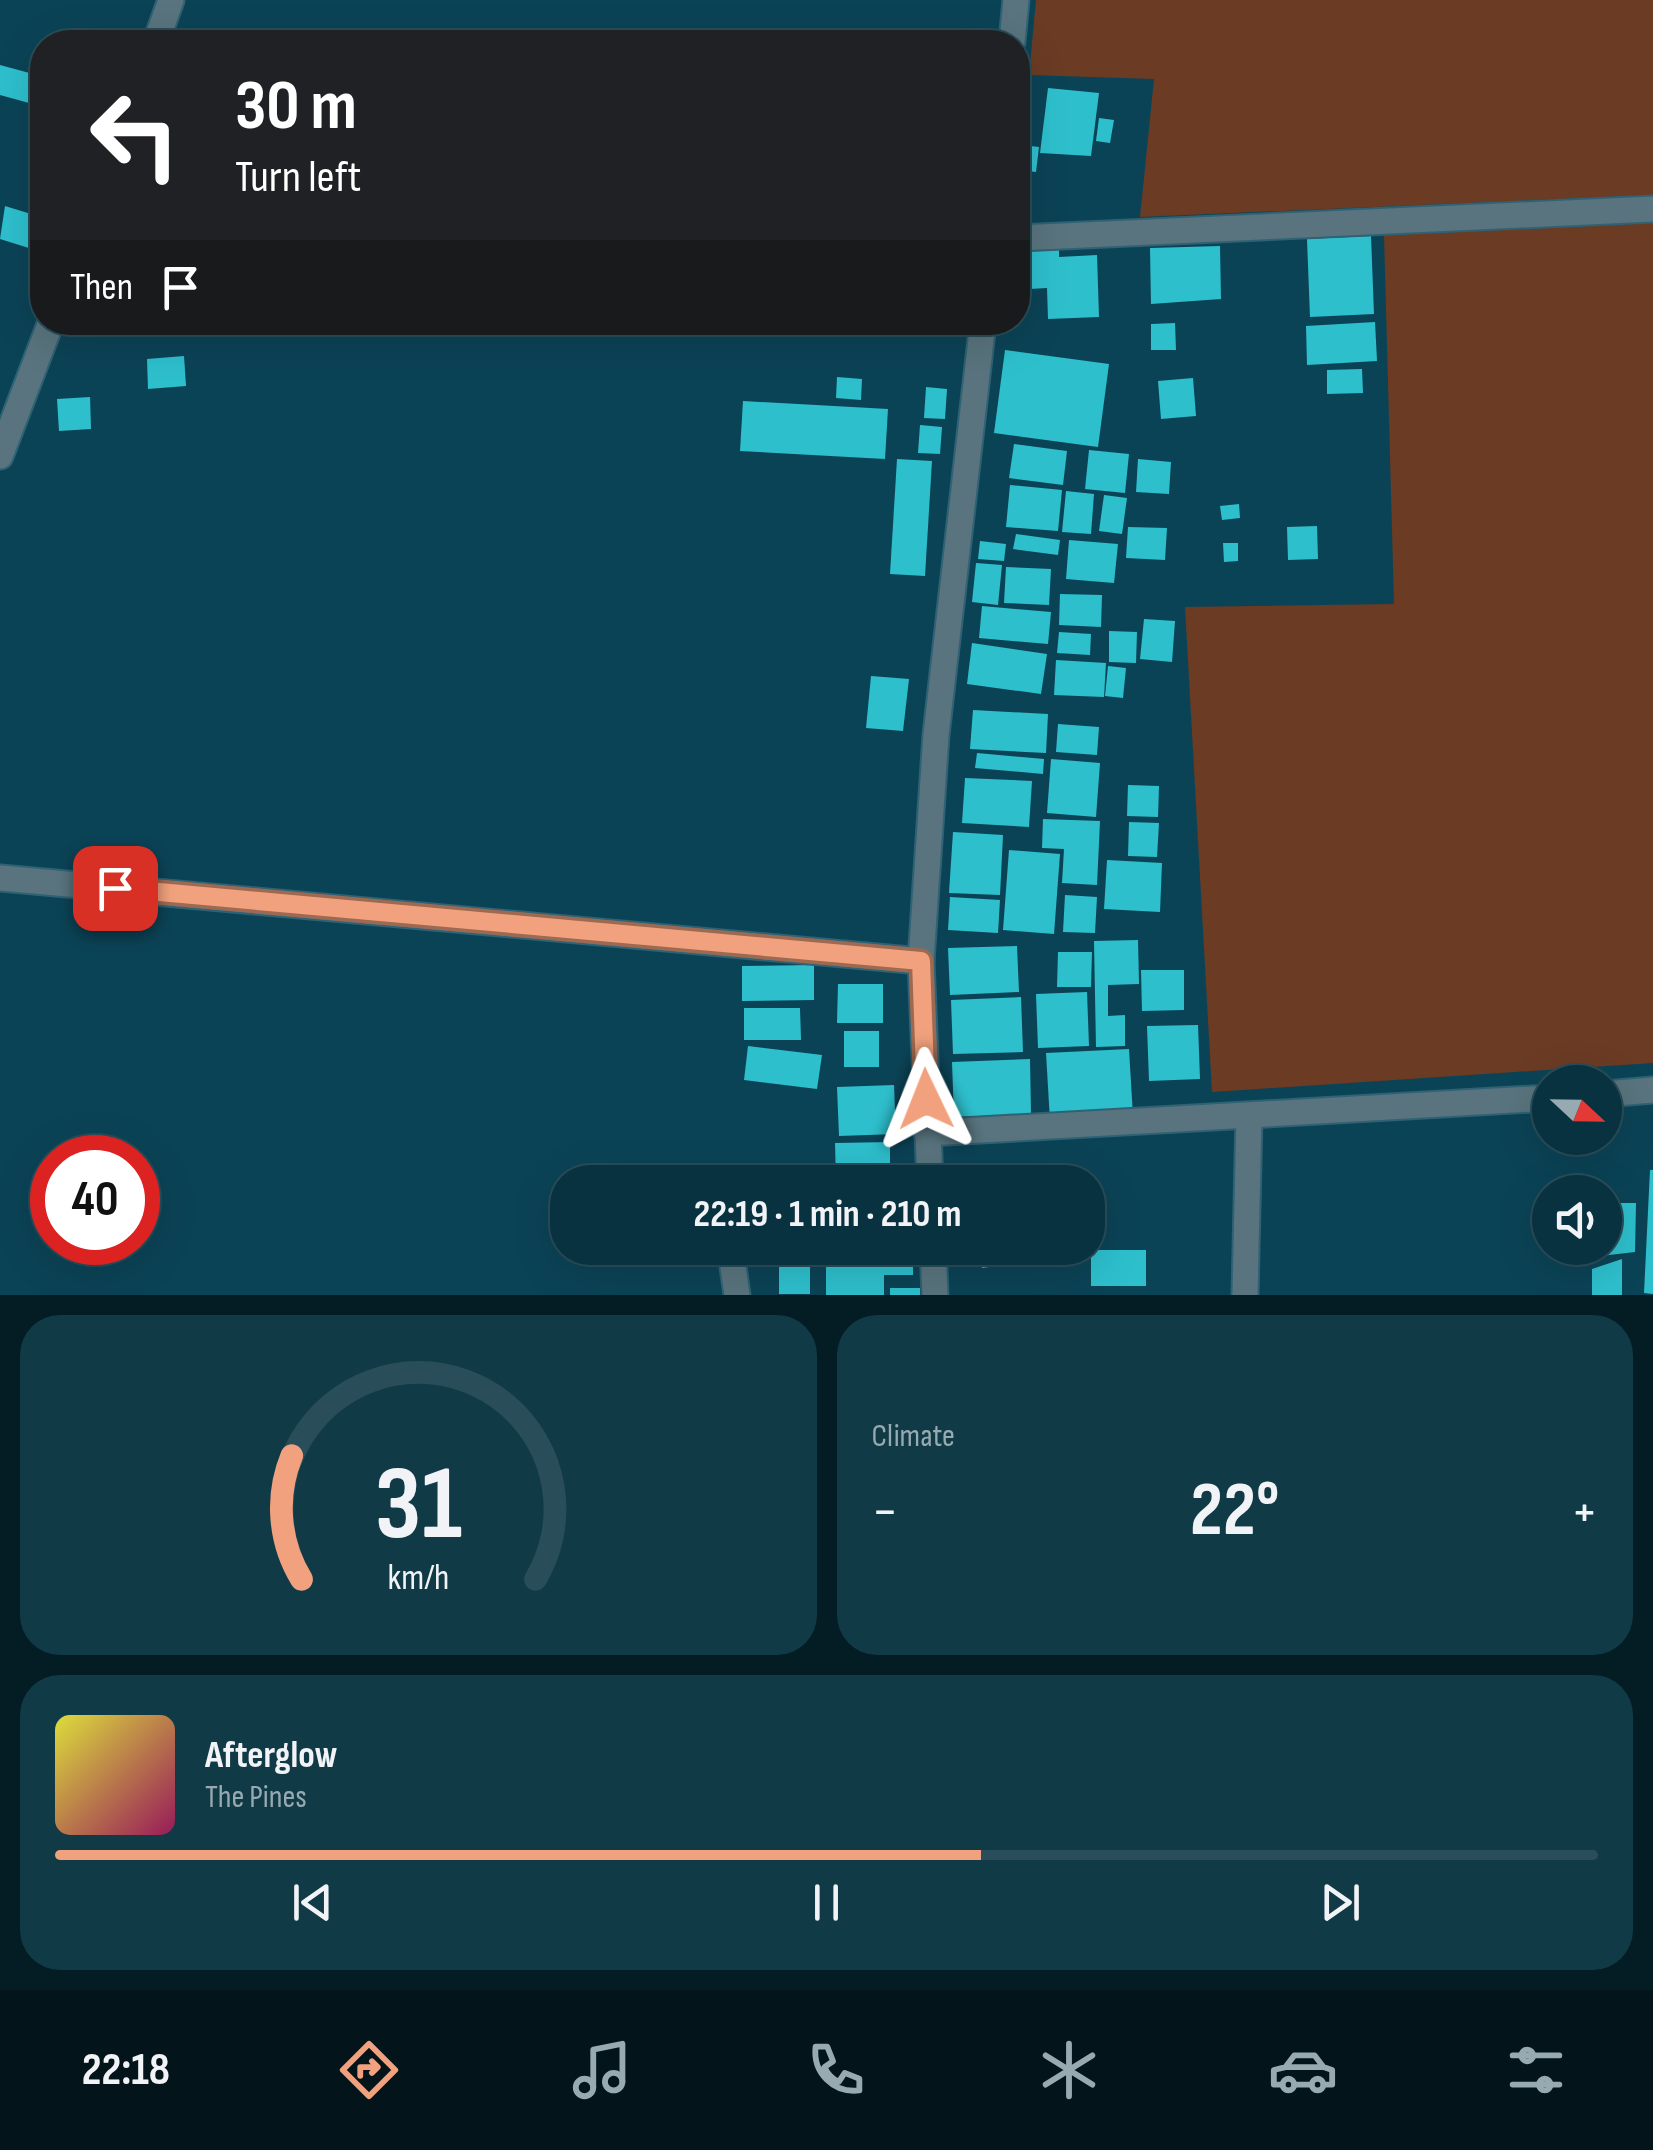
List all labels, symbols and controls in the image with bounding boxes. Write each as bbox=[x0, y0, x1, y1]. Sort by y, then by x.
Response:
text: 30 m bbox=[235, 65, 357, 149]
icon: left bbox=[70, 70, 200, 200]
text: Turn left bbox=[235, 150, 361, 205]
icon: arrive bbox=[153, 260, 208, 315]
text: Then bbox=[70, 265, 133, 310]
pin bbox=[73, 846, 158, 931]
icon: arrive bbox=[88, 861, 143, 916]
position arrow bbox=[874, 1047, 978, 1151]
north arrow bbox=[1532, 1065, 1622, 1155]
map controls bbox=[1532, 1065, 1622, 1265]
speed limit sign: 40 bbox=[30, 1135, 160, 1265]
button: sound bbox=[1532, 1175, 1622, 1265]
text: 22:19 · 1 min · 210 m bbox=[693, 1192, 962, 1237]
text: Climate bbox=[872, 1417, 955, 1456]
text: 31 bbox=[375, 1443, 462, 1568]
text: 22° bbox=[1190, 1466, 1279, 1557]
text: − bbox=[872, 1479, 898, 1546]
text: + bbox=[1571, 1479, 1598, 1546]
text: km/h bbox=[387, 1557, 449, 1600]
text: Afterglow bbox=[205, 1733, 338, 1778]
text: The Pines bbox=[205, 1778, 307, 1817]
icon: previous bbox=[285, 1875, 340, 1930]
icon: pause bbox=[799, 1875, 854, 1930]
icon: next bbox=[1313, 1875, 1368, 1930]
icon: directions bbox=[334, 2035, 404, 2105]
icon: music bbox=[567, 2035, 637, 2105]
icon: phone bbox=[801, 2035, 871, 2105]
icon: climate bbox=[1034, 2035, 1104, 2105]
icon: car bbox=[1268, 2035, 1338, 2105]
icon: filters bbox=[1501, 2035, 1571, 2105]
text: 22:18 bbox=[82, 2043, 170, 2098]

